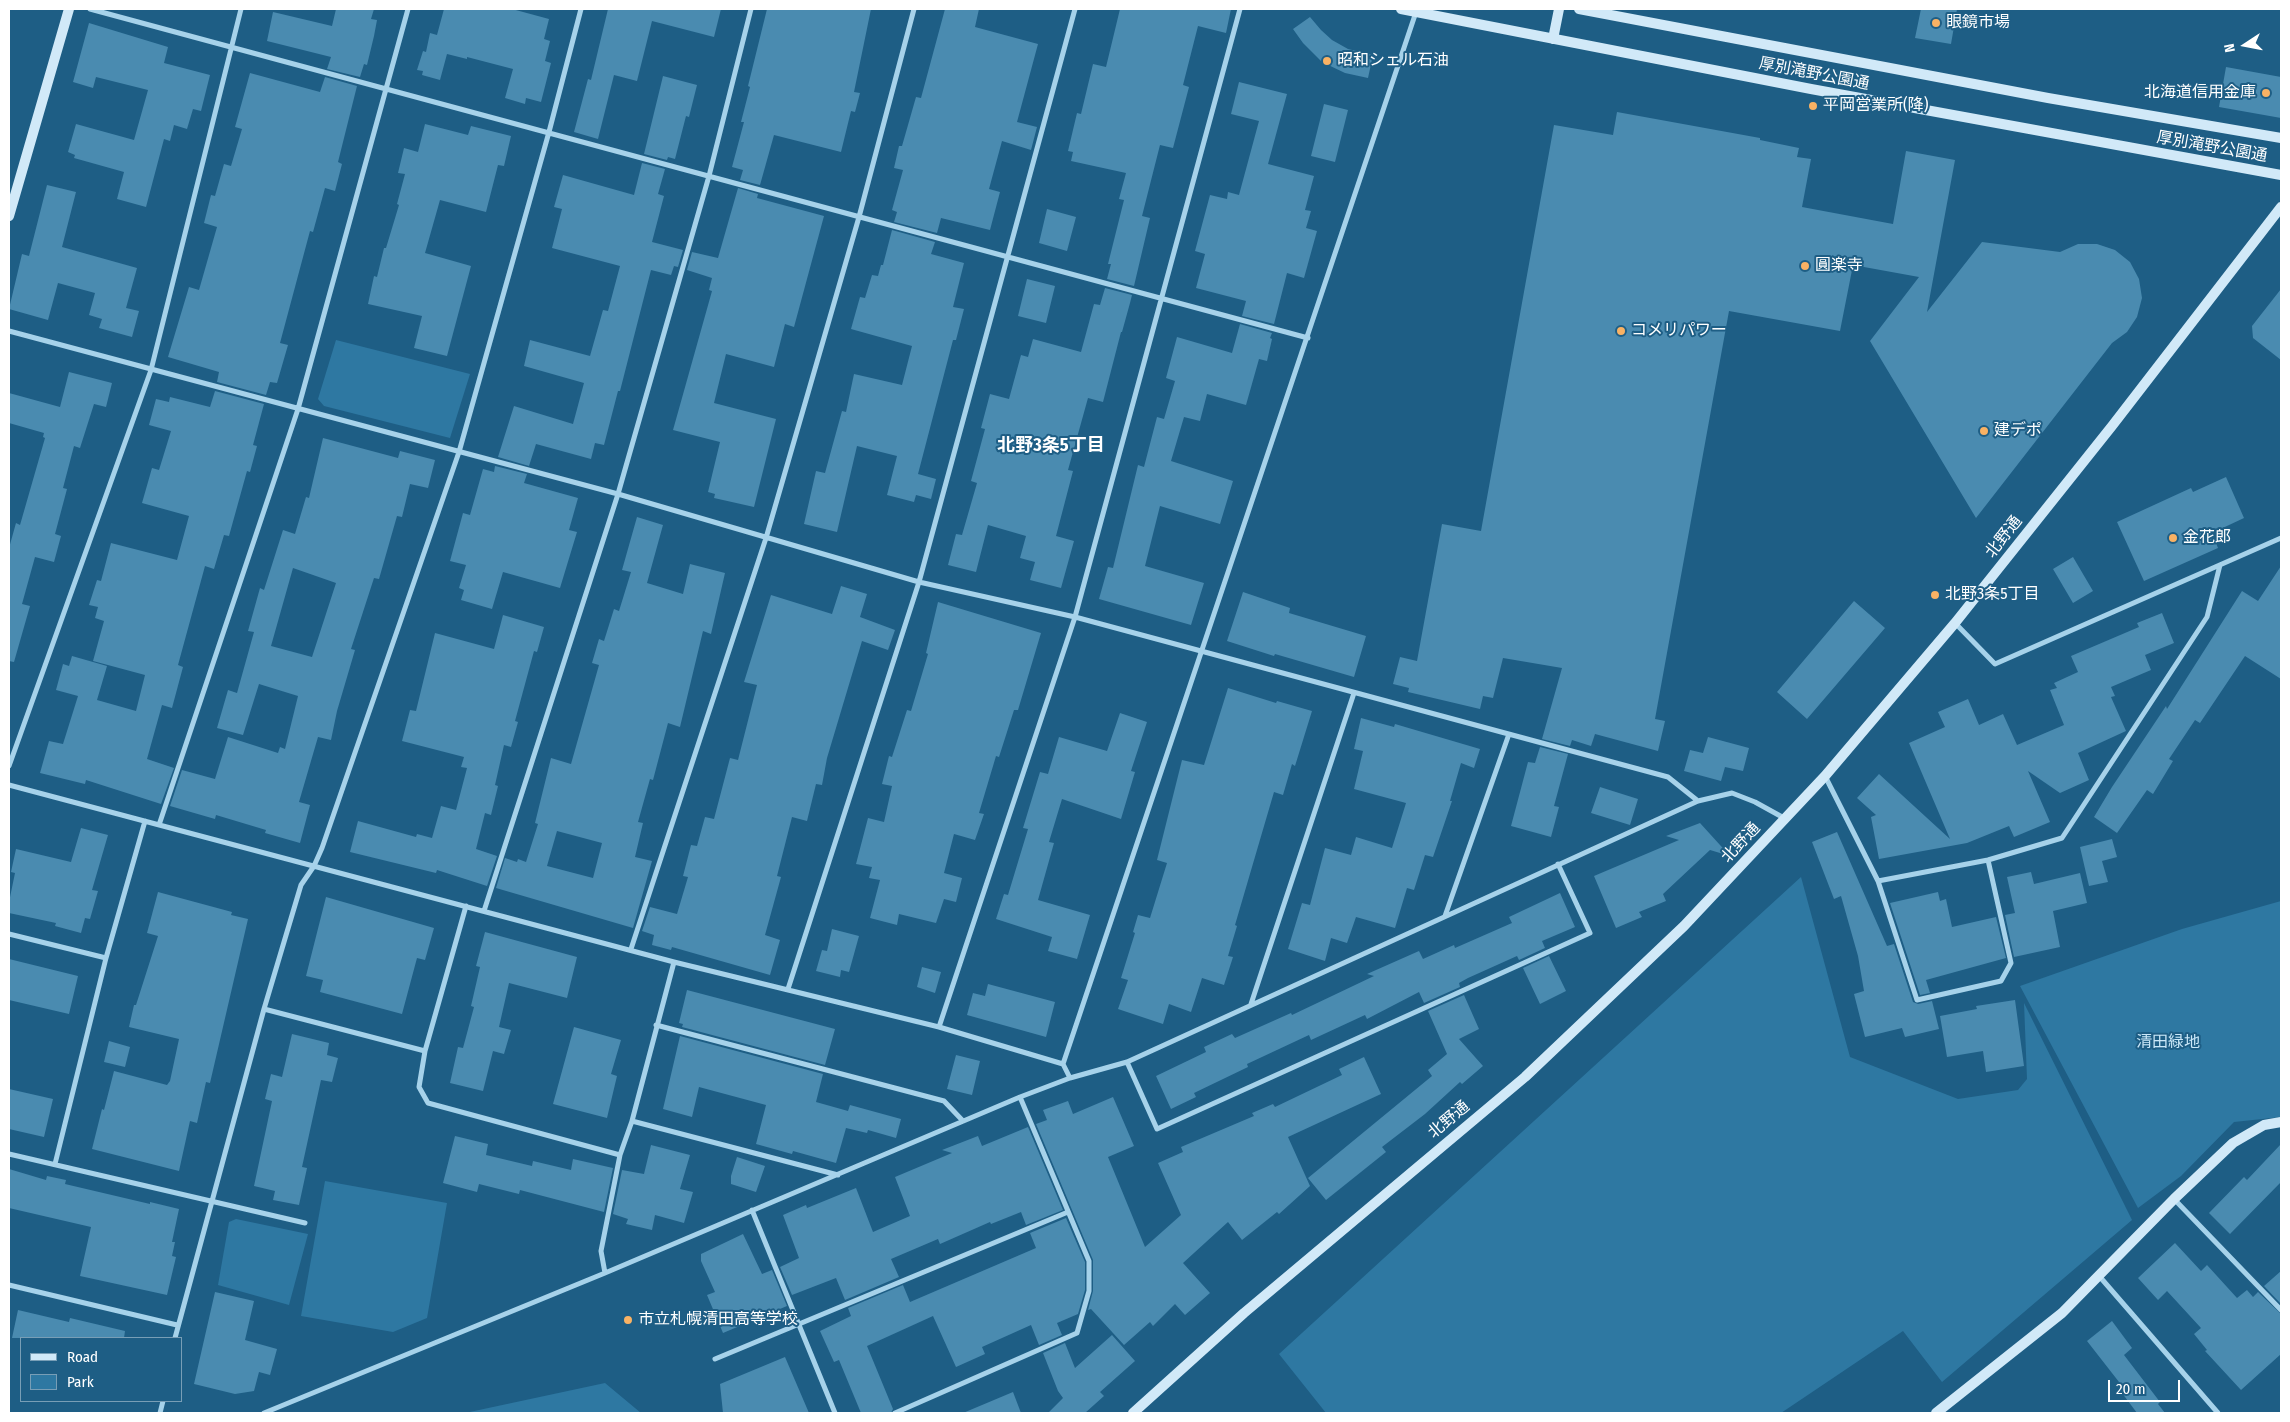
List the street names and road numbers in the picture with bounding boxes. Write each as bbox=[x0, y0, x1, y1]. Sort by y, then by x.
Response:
street label: 厚別滝野公園通 bbox=[1757, 54, 1871, 94]
street label: 厚別滝野公園通 bbox=[2155, 128, 2269, 166]
street label: 北野通 bbox=[1982, 512, 2026, 562]
street label: 北野通 bbox=[1718, 819, 1764, 867]
street label: 北野通 bbox=[1424, 1097, 1474, 1143]

